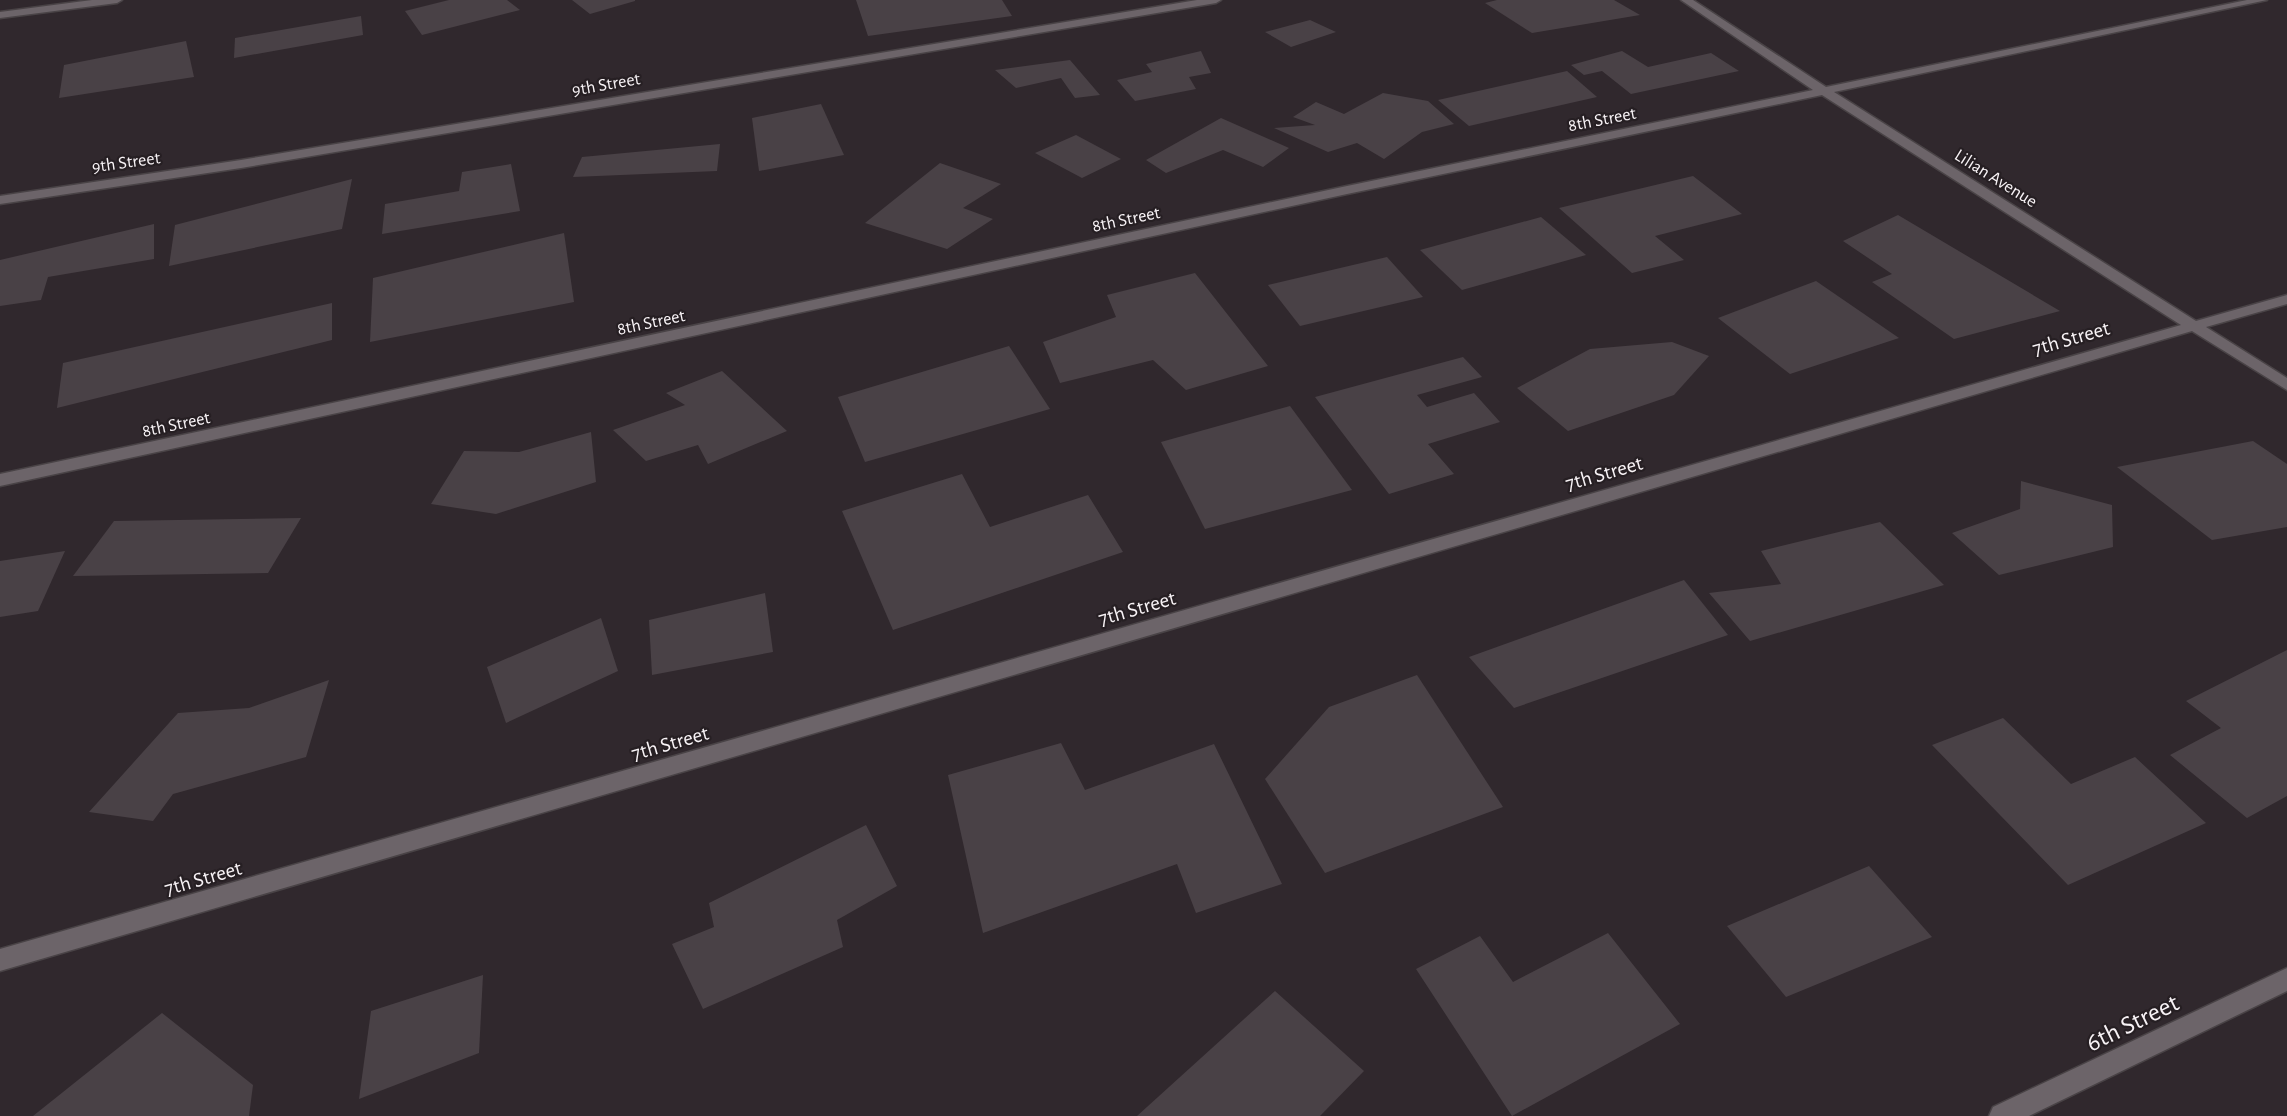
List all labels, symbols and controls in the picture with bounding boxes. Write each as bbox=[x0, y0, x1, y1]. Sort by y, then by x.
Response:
street label: 9th Street bbox=[571, 70, 642, 100]
street label: 8th Street bbox=[1567, 105, 1638, 135]
street label: Lilian Avenue bbox=[1951, 146, 2040, 211]
street label: 9th Street bbox=[91, 149, 162, 177]
street label: 8th Street bbox=[1091, 204, 1162, 236]
street label: 8th Street bbox=[616, 307, 687, 339]
street label: 7th Street bbox=[2030, 317, 2112, 360]
street label: 8th Street bbox=[141, 409, 212, 441]
street label: 7th Street bbox=[1563, 452, 1645, 495]
street label: 7th Street bbox=[1096, 587, 1178, 630]
street label: 7th Street bbox=[629, 722, 711, 765]
street label: 7th Street bbox=[162, 857, 244, 900]
street label: 6th Street bbox=[2082, 989, 2183, 1056]

